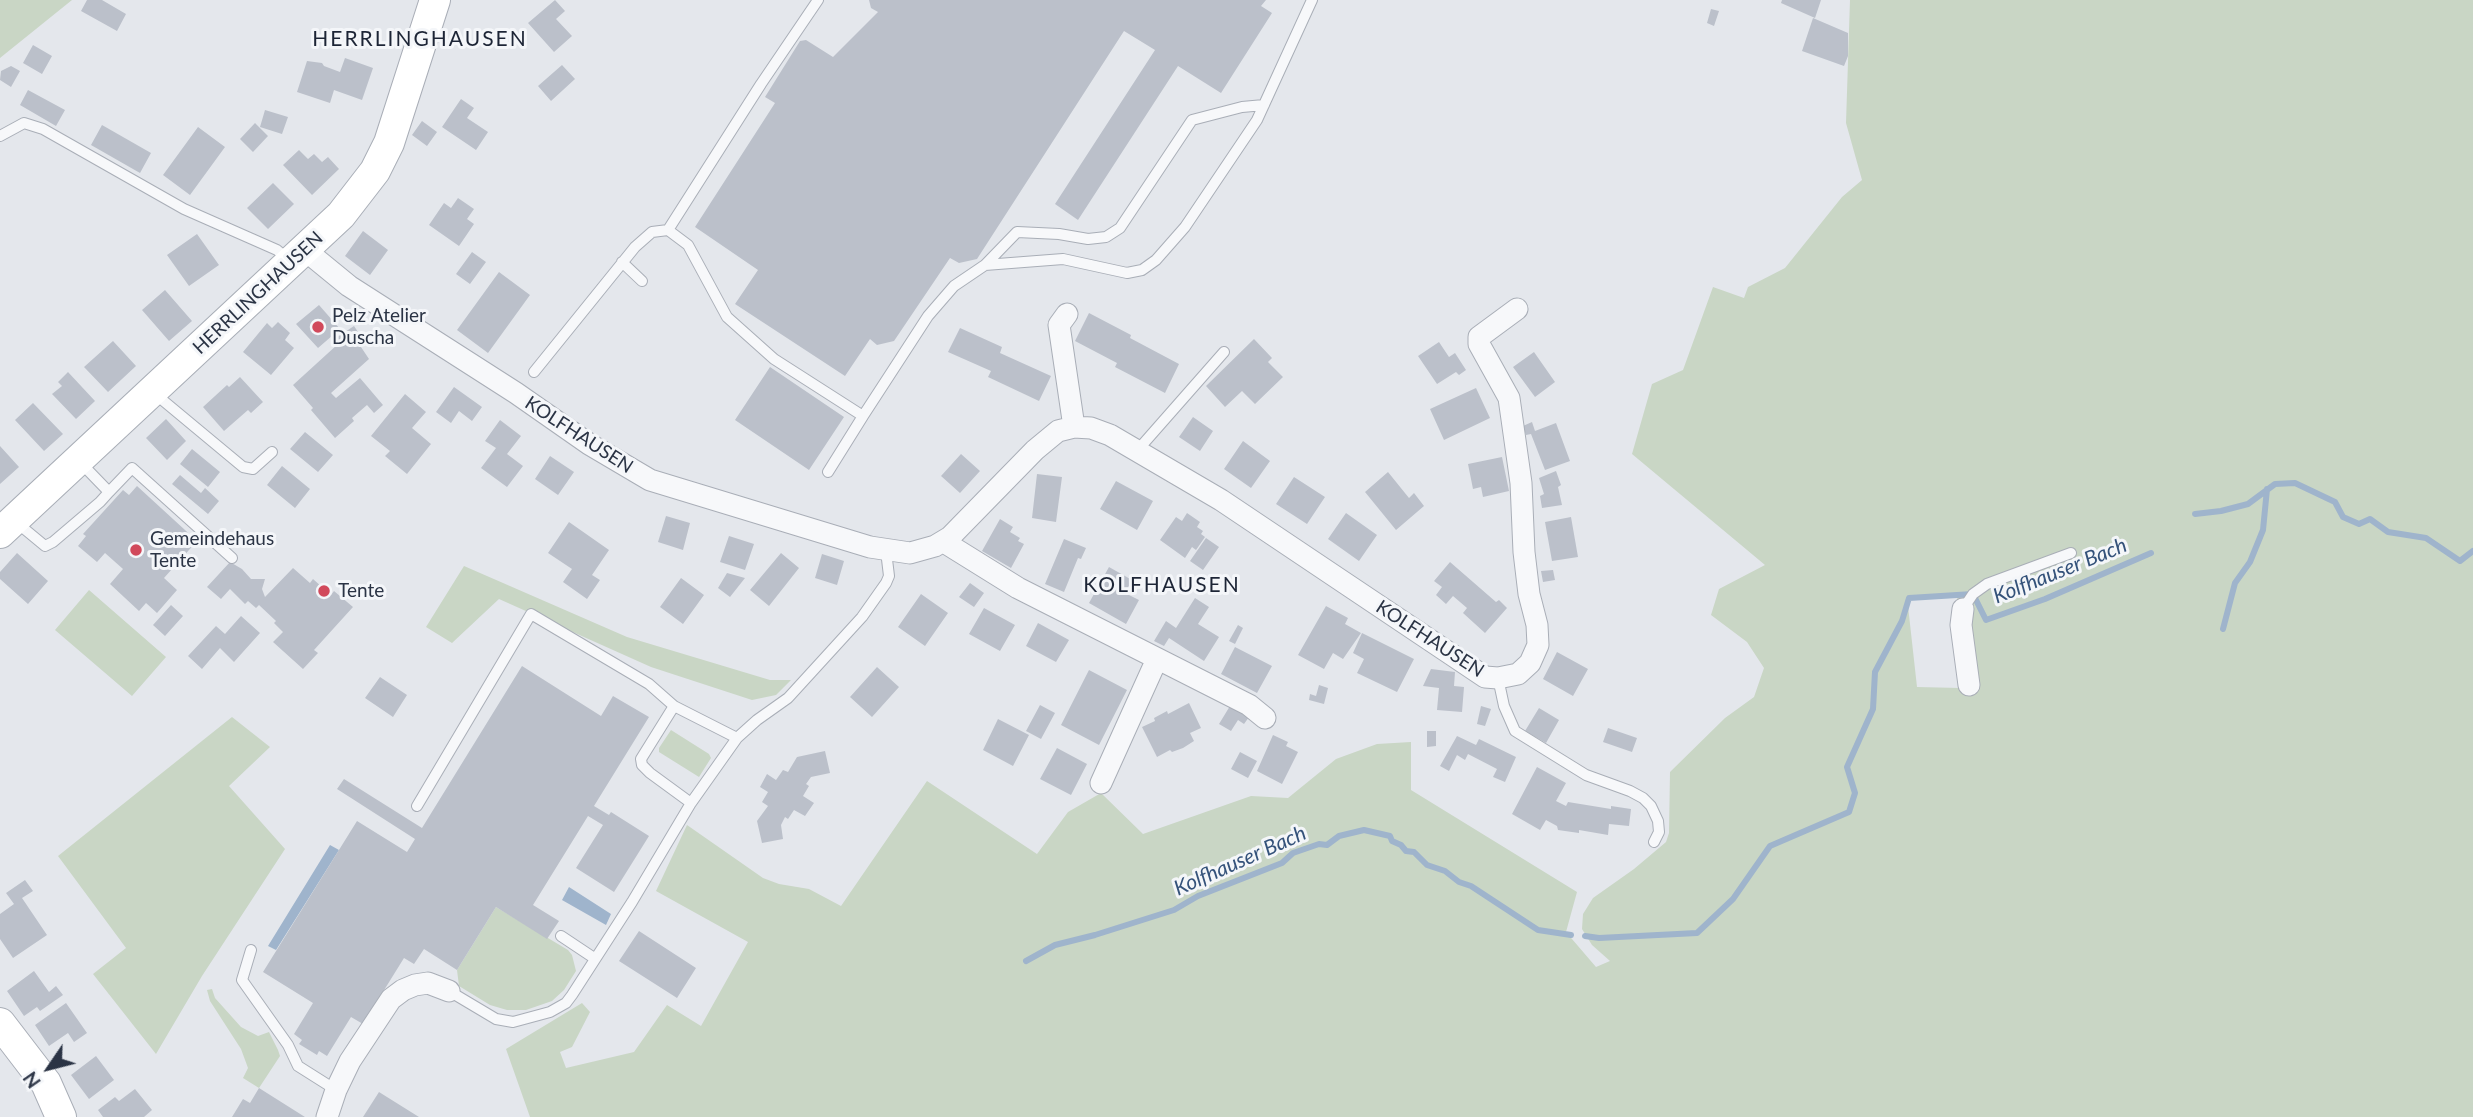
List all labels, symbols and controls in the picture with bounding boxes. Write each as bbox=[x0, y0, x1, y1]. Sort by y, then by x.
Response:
district label: HERRLINGHAUSEN bbox=[314, 26, 526, 52]
street label: HERRLINGHAUSEN bbox=[188, 227, 328, 359]
place label: Pelz Atelier Duscha bbox=[332, 305, 426, 349]
marker: Pelz Atelier Duscha bbox=[310, 319, 326, 335]
street label: KOLFHAUSEN bbox=[521, 392, 637, 478]
place label: Gemeindehaus Tente bbox=[150, 528, 274, 572]
water label: Kolfhauser Bach bbox=[1989, 533, 2131, 609]
marker: Gemeindehaus Tente bbox=[128, 542, 144, 558]
district label: KOLFHAUSEN bbox=[1085, 572, 1239, 598]
place label: Tente bbox=[338, 580, 384, 602]
marker: Tente bbox=[316, 583, 332, 599]
street label: KOLFHAUSEN bbox=[1372, 596, 1488, 682]
water label: Kolfhauser Bach bbox=[1170, 821, 1310, 901]
north arrow bbox=[14, 1033, 84, 1103]
text: N bbox=[18, 1068, 45, 1093]

